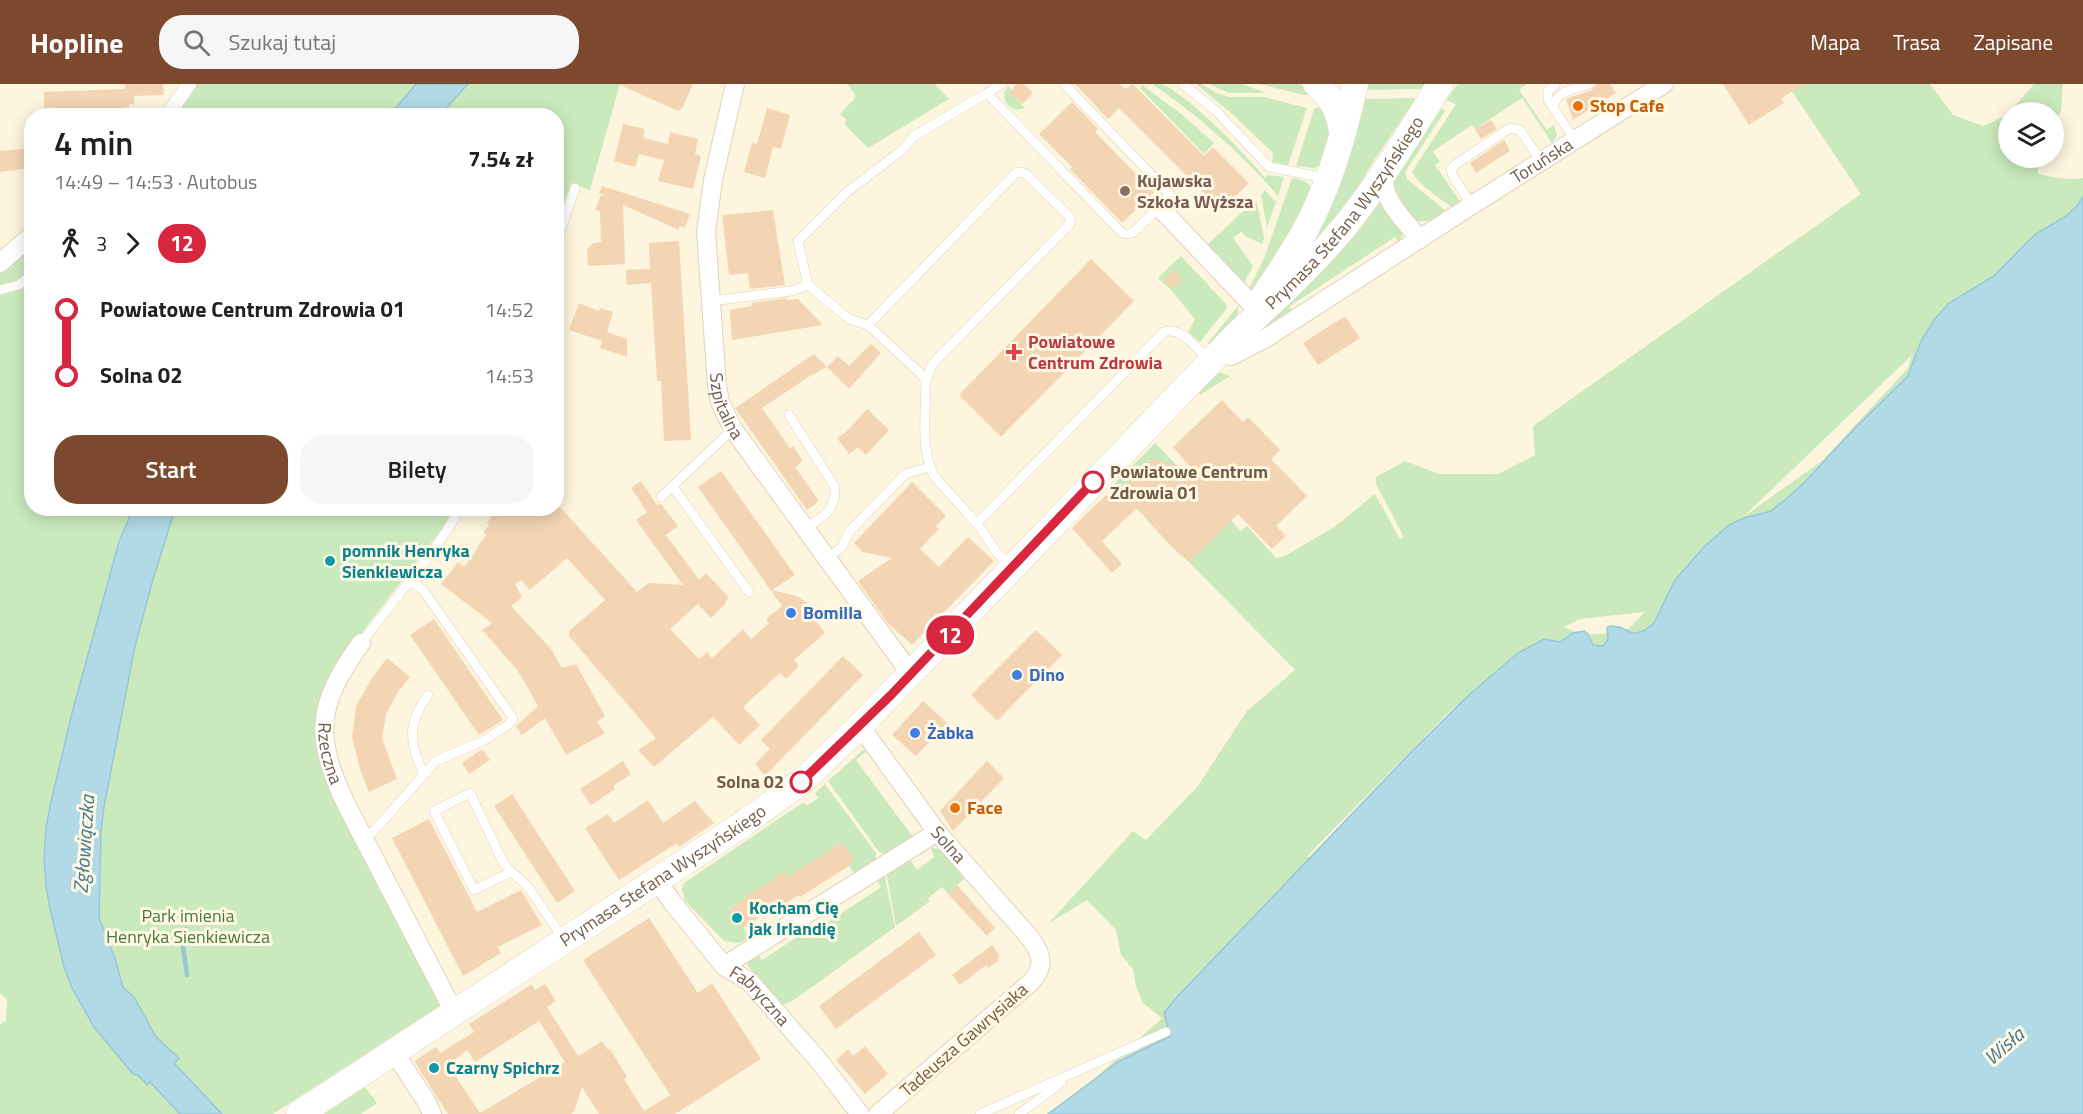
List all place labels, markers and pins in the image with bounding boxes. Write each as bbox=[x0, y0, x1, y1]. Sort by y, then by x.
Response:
place label: Stop Cafe bbox=[1590, 92, 1664, 119]
marker: Stop Cafe bbox=[1571, 99, 1585, 113]
place label: Kujawska Szkoła Wyższa bbox=[1137, 167, 1253, 215]
marker: Kujawska Szkoła Wyższa bbox=[1118, 184, 1132, 198]
place label: Powiatowe Centrum Zdrowia bbox=[1028, 328, 1162, 376]
marker: Powiatowe Centrum Zdrowia bbox=[1005, 343, 1023, 361]
place label: Powiatowe Centrum Zdrowia 01 bbox=[1110, 458, 1268, 506]
marker: Powiatowe Centrum Zdrowia 01 bbox=[1082, 471, 1104, 493]
place label: pomnik Henryka Sienkiewicza bbox=[342, 537, 470, 585]
marker: pomnik Henryka Sienkiewicza bbox=[323, 554, 337, 568]
place label: Bomilla bbox=[803, 599, 862, 626]
marker: Bomilla bbox=[784, 606, 798, 620]
place label: Dino bbox=[1029, 661, 1065, 688]
marker: Dino bbox=[1010, 668, 1024, 682]
place label: Żabka bbox=[927, 719, 974, 746]
marker: Żabka bbox=[908, 726, 922, 740]
place label: Solna 02 bbox=[717, 768, 784, 795]
marker: Solna 02 bbox=[790, 771, 812, 793]
place label: Face bbox=[967, 794, 1003, 821]
marker: Face bbox=[948, 801, 962, 815]
place label: Kocham Cię jak Irlandię bbox=[748, 894, 839, 942]
marker: Kocham Cię jak Irlandię bbox=[730, 911, 744, 925]
place label: Czarny Spichrz bbox=[446, 1054, 560, 1081]
marker: Czarny Spichrz bbox=[427, 1061, 441, 1075]

